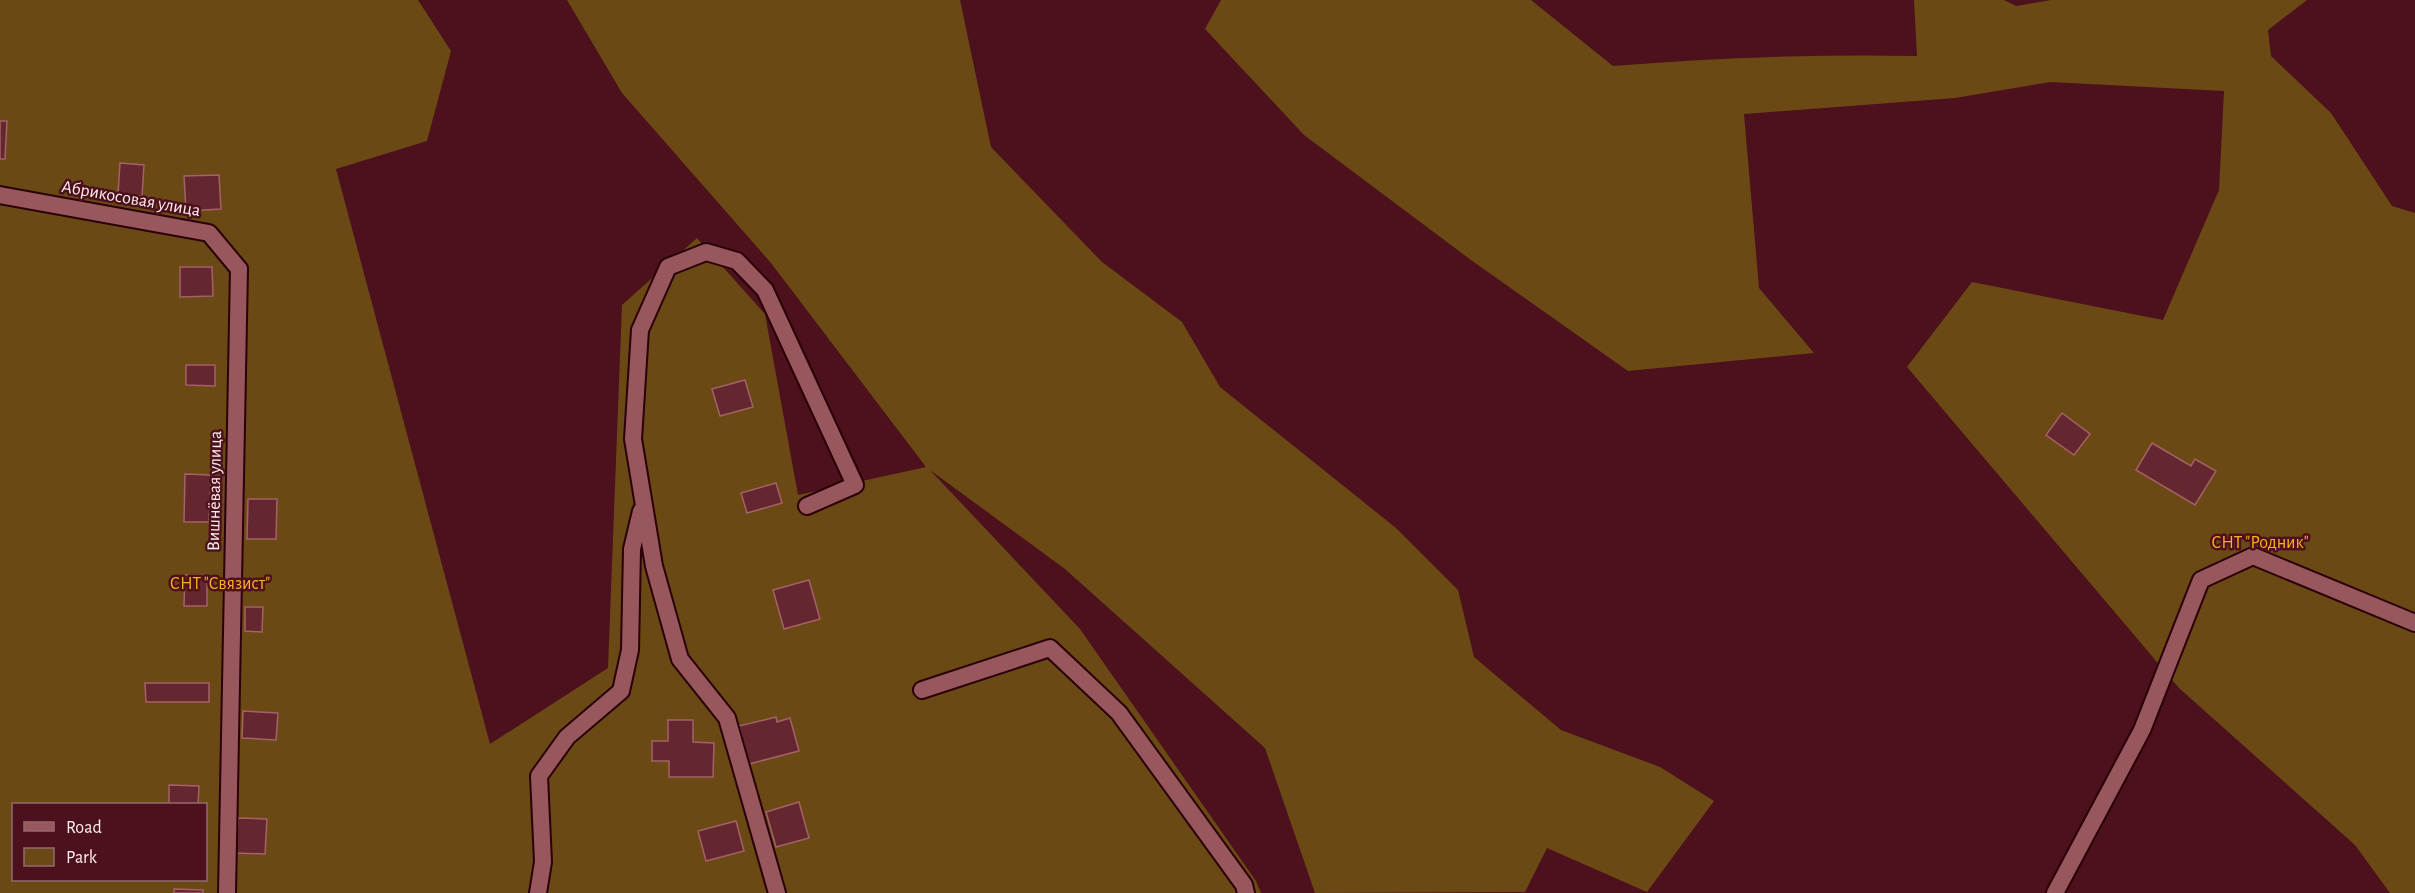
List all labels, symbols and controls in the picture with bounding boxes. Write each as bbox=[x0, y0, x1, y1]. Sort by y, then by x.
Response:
street label: Абрикосовая улица bbox=[60, 177, 202, 220]
street label: Вишнёвая улица bbox=[205, 431, 225, 551]
park label: СНТ "Родник" bbox=[2211, 534, 2309, 552]
park label: СНТ "Связист" bbox=[170, 575, 270, 593]
legend bbox=[12, 803, 207, 881]
text: Road bbox=[66, 819, 102, 837]
text: Park bbox=[66, 849, 98, 867]

